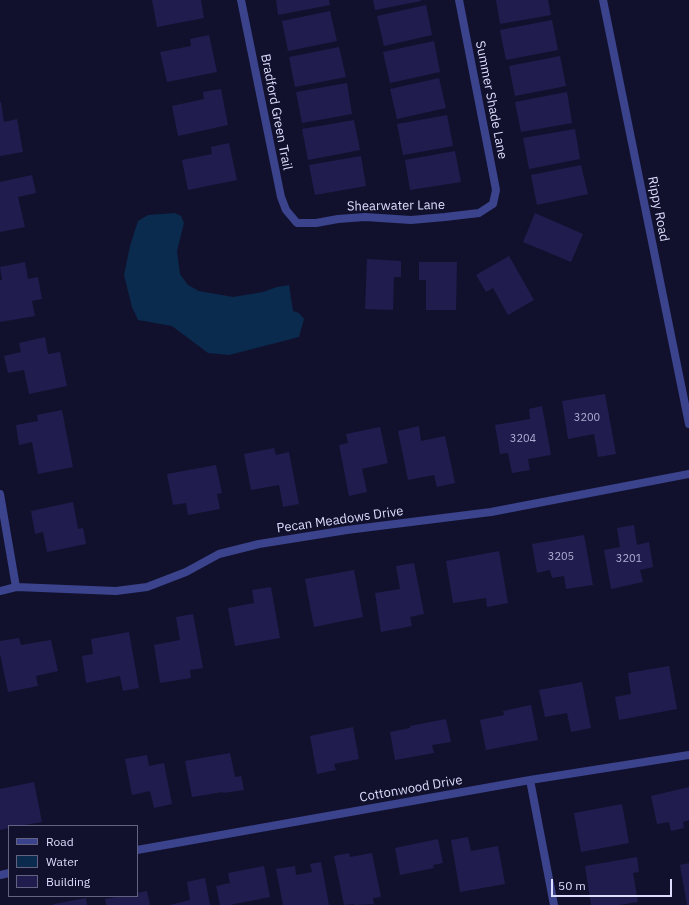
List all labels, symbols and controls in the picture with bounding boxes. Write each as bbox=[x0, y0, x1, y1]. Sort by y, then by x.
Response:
street label: Summer Shade Lane bbox=[472, 40, 510, 160]
street label: Bradford Green Trail bbox=[257, 52, 295, 172]
street label: Rippy Road bbox=[644, 175, 672, 243]
street label: Shearwater Lane bbox=[347, 197, 445, 215]
house number: 3200 bbox=[574, 411, 600, 425]
house number: 3204 bbox=[510, 432, 536, 446]
street label: Pecan Meadows Drive bbox=[276, 503, 404, 537]
house number: 3205 bbox=[548, 550, 574, 564]
house number: 3201 bbox=[616, 552, 642, 566]
street label: Cottonwood Drive bbox=[358, 772, 464, 806]
legend bbox=[8, 825, 138, 897]
text: Road bbox=[46, 834, 74, 849]
text: Water bbox=[46, 854, 78, 869]
scale bar bbox=[553, 871, 674, 897]
text: Building bbox=[46, 874, 90, 889]
text: 50 m bbox=[558, 878, 586, 893]

